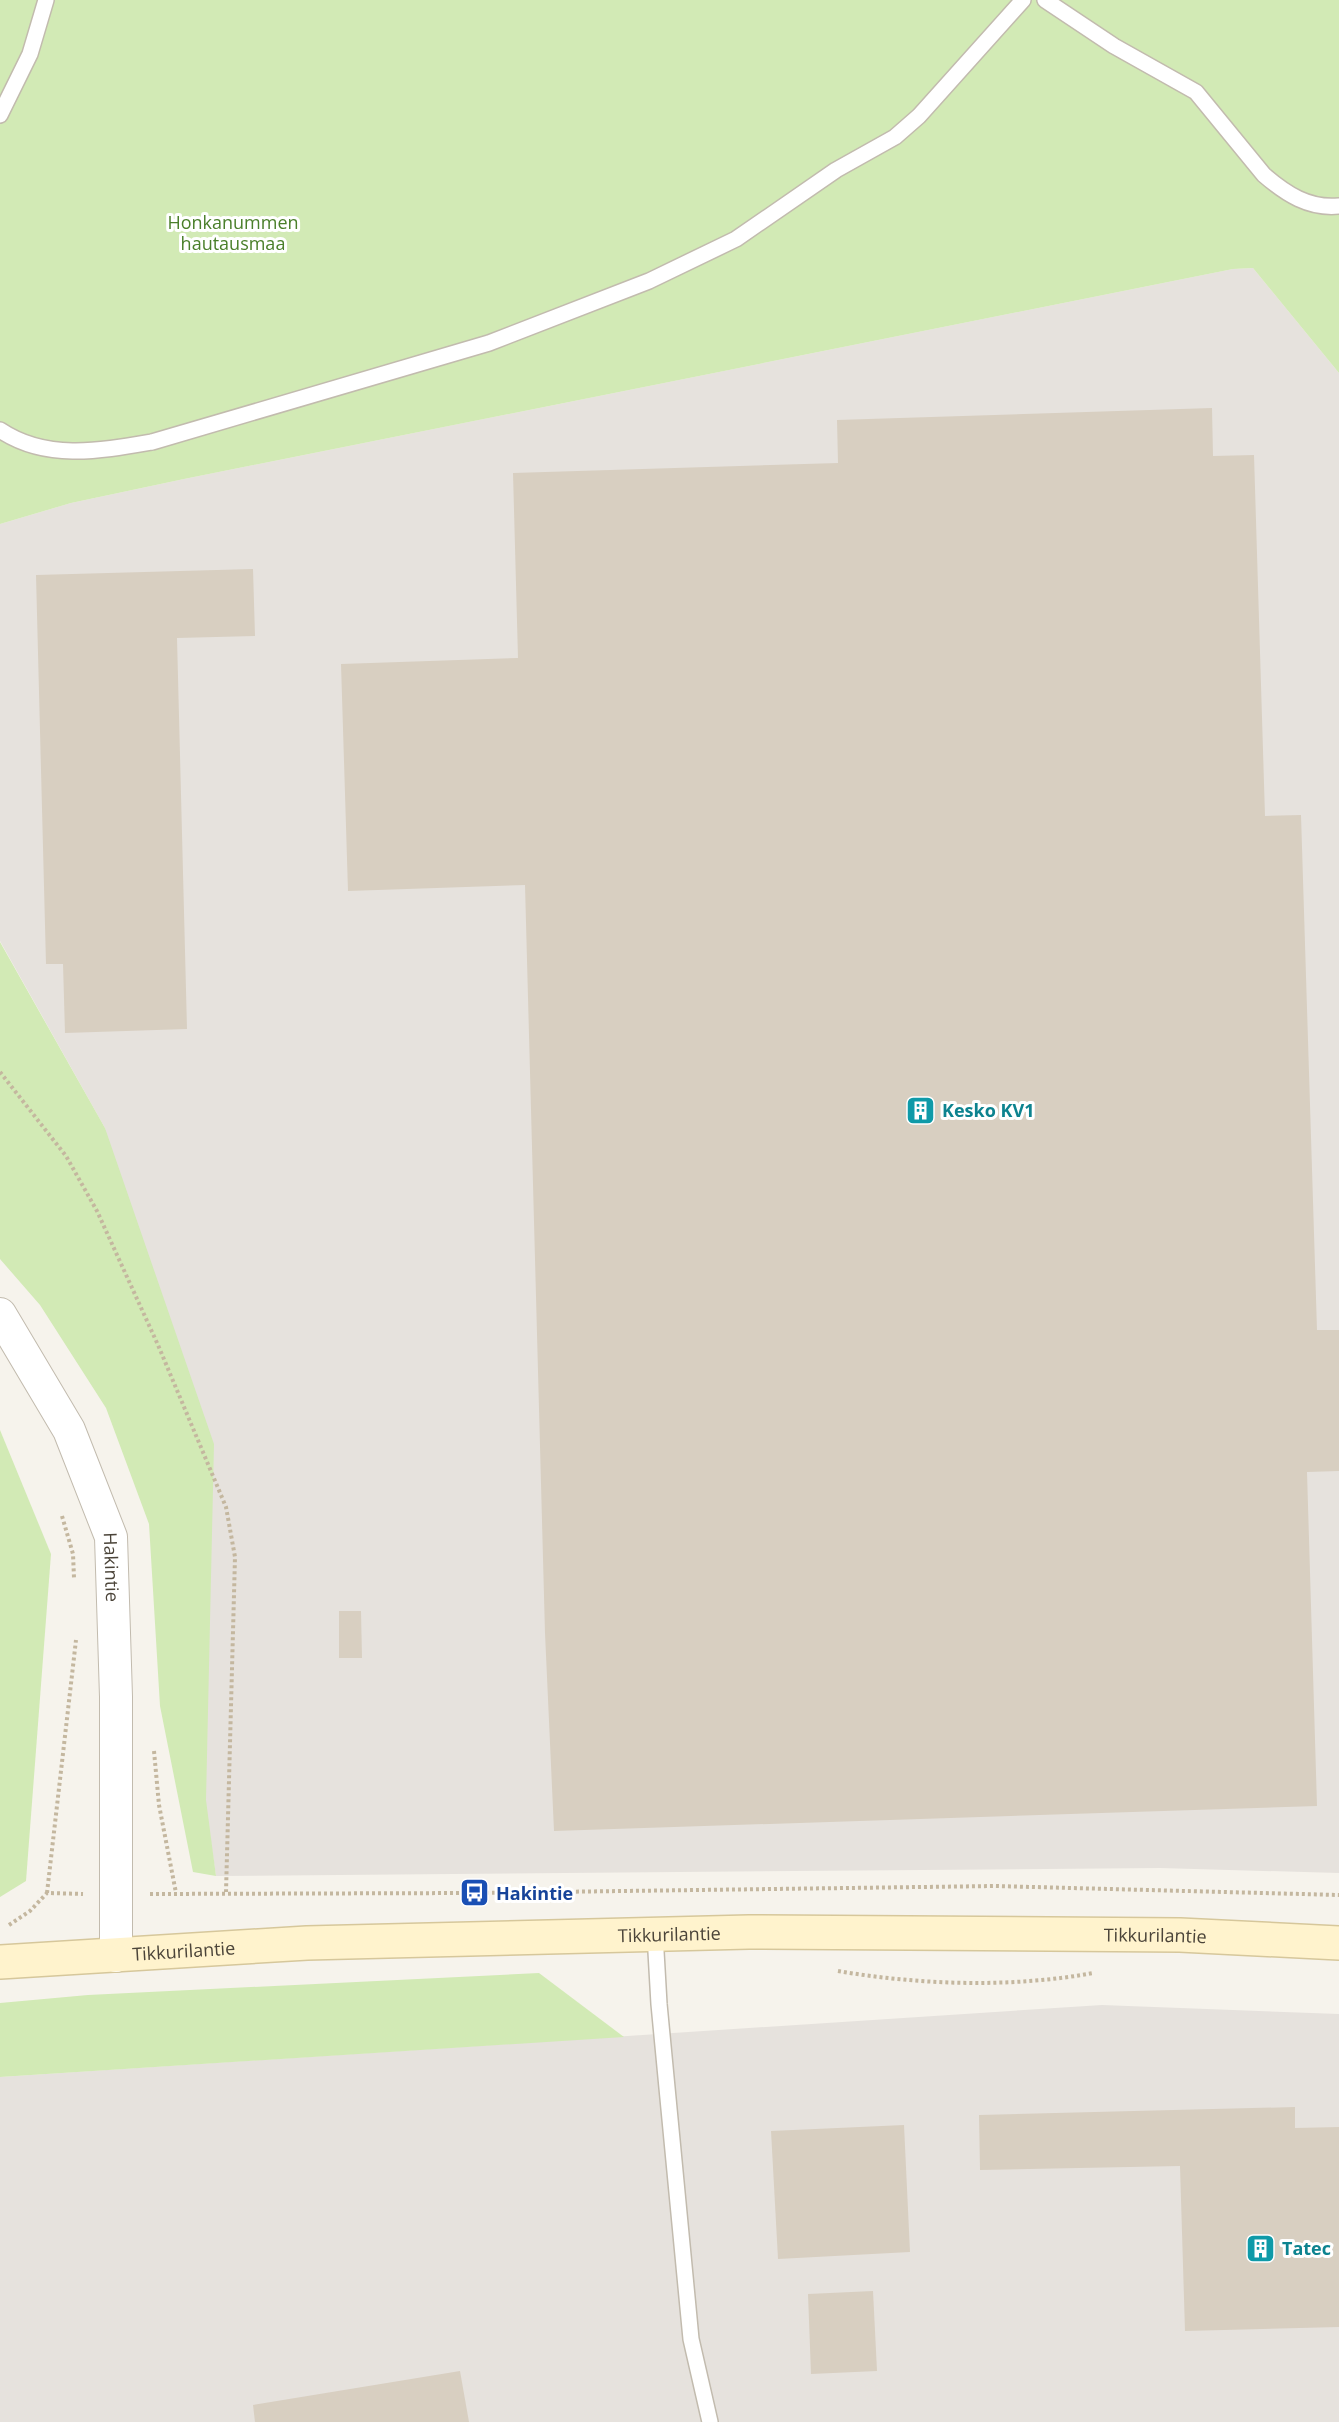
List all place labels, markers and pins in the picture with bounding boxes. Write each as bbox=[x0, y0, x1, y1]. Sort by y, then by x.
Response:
building icon: Kesko KV1 bbox=[905, 1094, 937, 1126]
place label: Kesko KV1 bbox=[942, 1098, 1034, 1122]
bus stop icon: Hakintie bbox=[459, 1877, 491, 1909]
place label: Hakintie bbox=[496, 1881, 573, 1905]
building icon: Tatec bbox=[1245, 2232, 1277, 2264]
place label: Tatec bbox=[1282, 2236, 1331, 2260]

